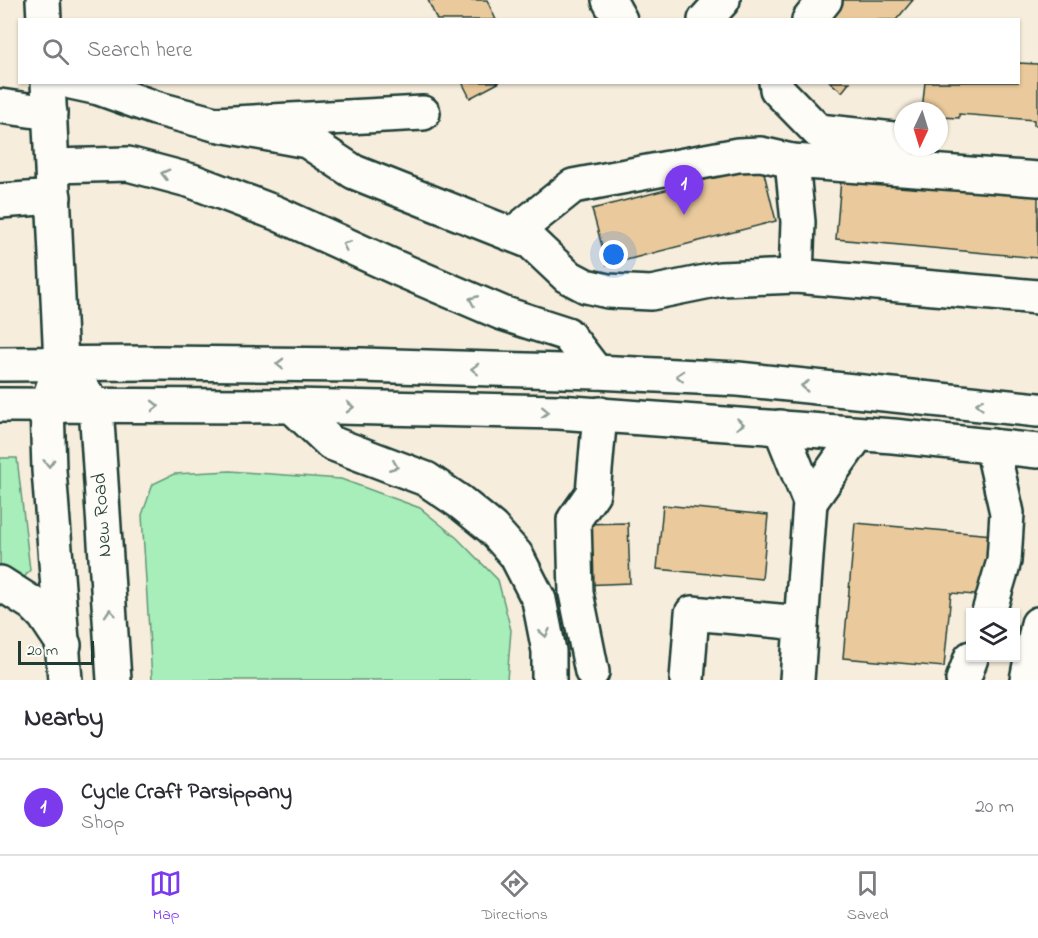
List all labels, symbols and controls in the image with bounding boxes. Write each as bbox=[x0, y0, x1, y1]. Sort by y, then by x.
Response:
search box bbox=[18, 18, 1020, 84]
icon: search bbox=[39, 35, 72, 68]
text: Search here bbox=[87, 35, 192, 67]
north arrow bbox=[894, 102, 948, 156]
pin: 1 bbox=[664, 166, 704, 215]
one-way arrow bbox=[160, 168, 170, 181]
your location bbox=[599, 240, 628, 269]
one-way arrow bbox=[341, 241, 352, 253]
one-way arrow bbox=[468, 295, 479, 307]
one-way arrow bbox=[276, 358, 285, 371]
one-way arrow bbox=[470, 362, 479, 375]
one-way arrow bbox=[675, 370, 684, 383]
one-way arrow bbox=[801, 380, 810, 393]
one-way arrow bbox=[975, 398, 984, 411]
one-way arrow bbox=[150, 400, 159, 412]
one-way arrow bbox=[346, 401, 355, 413]
one-way arrow bbox=[540, 406, 549, 418]
one-way arrow bbox=[735, 417, 744, 430]
one-way arrow bbox=[42, 459, 55, 468]
one-way arrow bbox=[388, 459, 399, 471]
street label: New Road bbox=[86, 472, 120, 558]
one-way arrow bbox=[103, 608, 116, 617]
map controls bbox=[966, 608, 1020, 662]
button: layers bbox=[966, 608, 1020, 662]
one-way arrow bbox=[538, 628, 551, 638]
scale bar bbox=[18, 638, 94, 666]
text: 20 m bbox=[27, 639, 58, 663]
text: Nearby bbox=[24, 700, 103, 738]
text: Cycle Craft Parsippany bbox=[81, 777, 292, 809]
text: 1 bbox=[40, 793, 47, 822]
text: 20 m bbox=[975, 793, 1014, 822]
text: Shop bbox=[81, 809, 125, 838]
tab: Map bbox=[149, 867, 182, 927]
tab: Directions bbox=[481, 867, 548, 927]
tab: Saved bbox=[847, 867, 889, 927]

